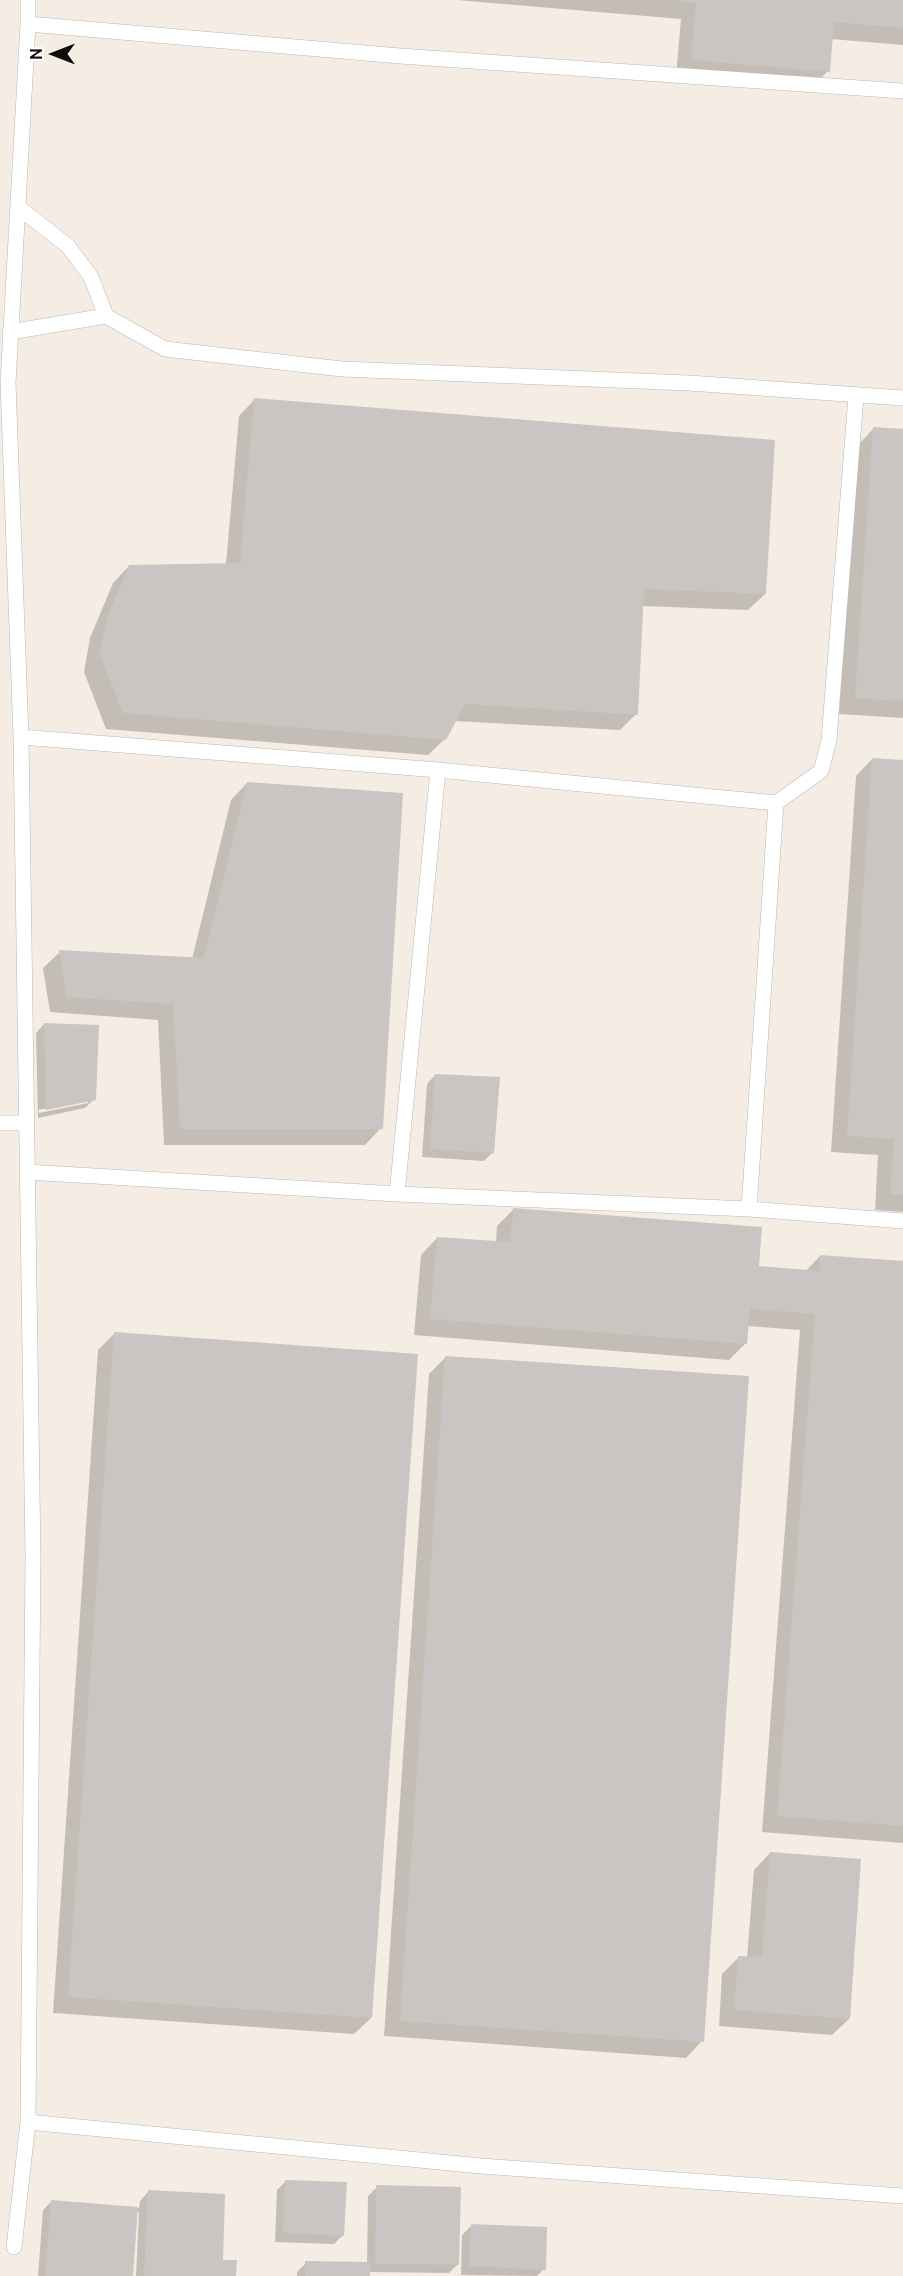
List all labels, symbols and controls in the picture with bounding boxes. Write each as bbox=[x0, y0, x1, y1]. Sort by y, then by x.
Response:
north arrow bbox=[24, 24, 84, 84]
text: N bbox=[27, 48, 45, 60]

